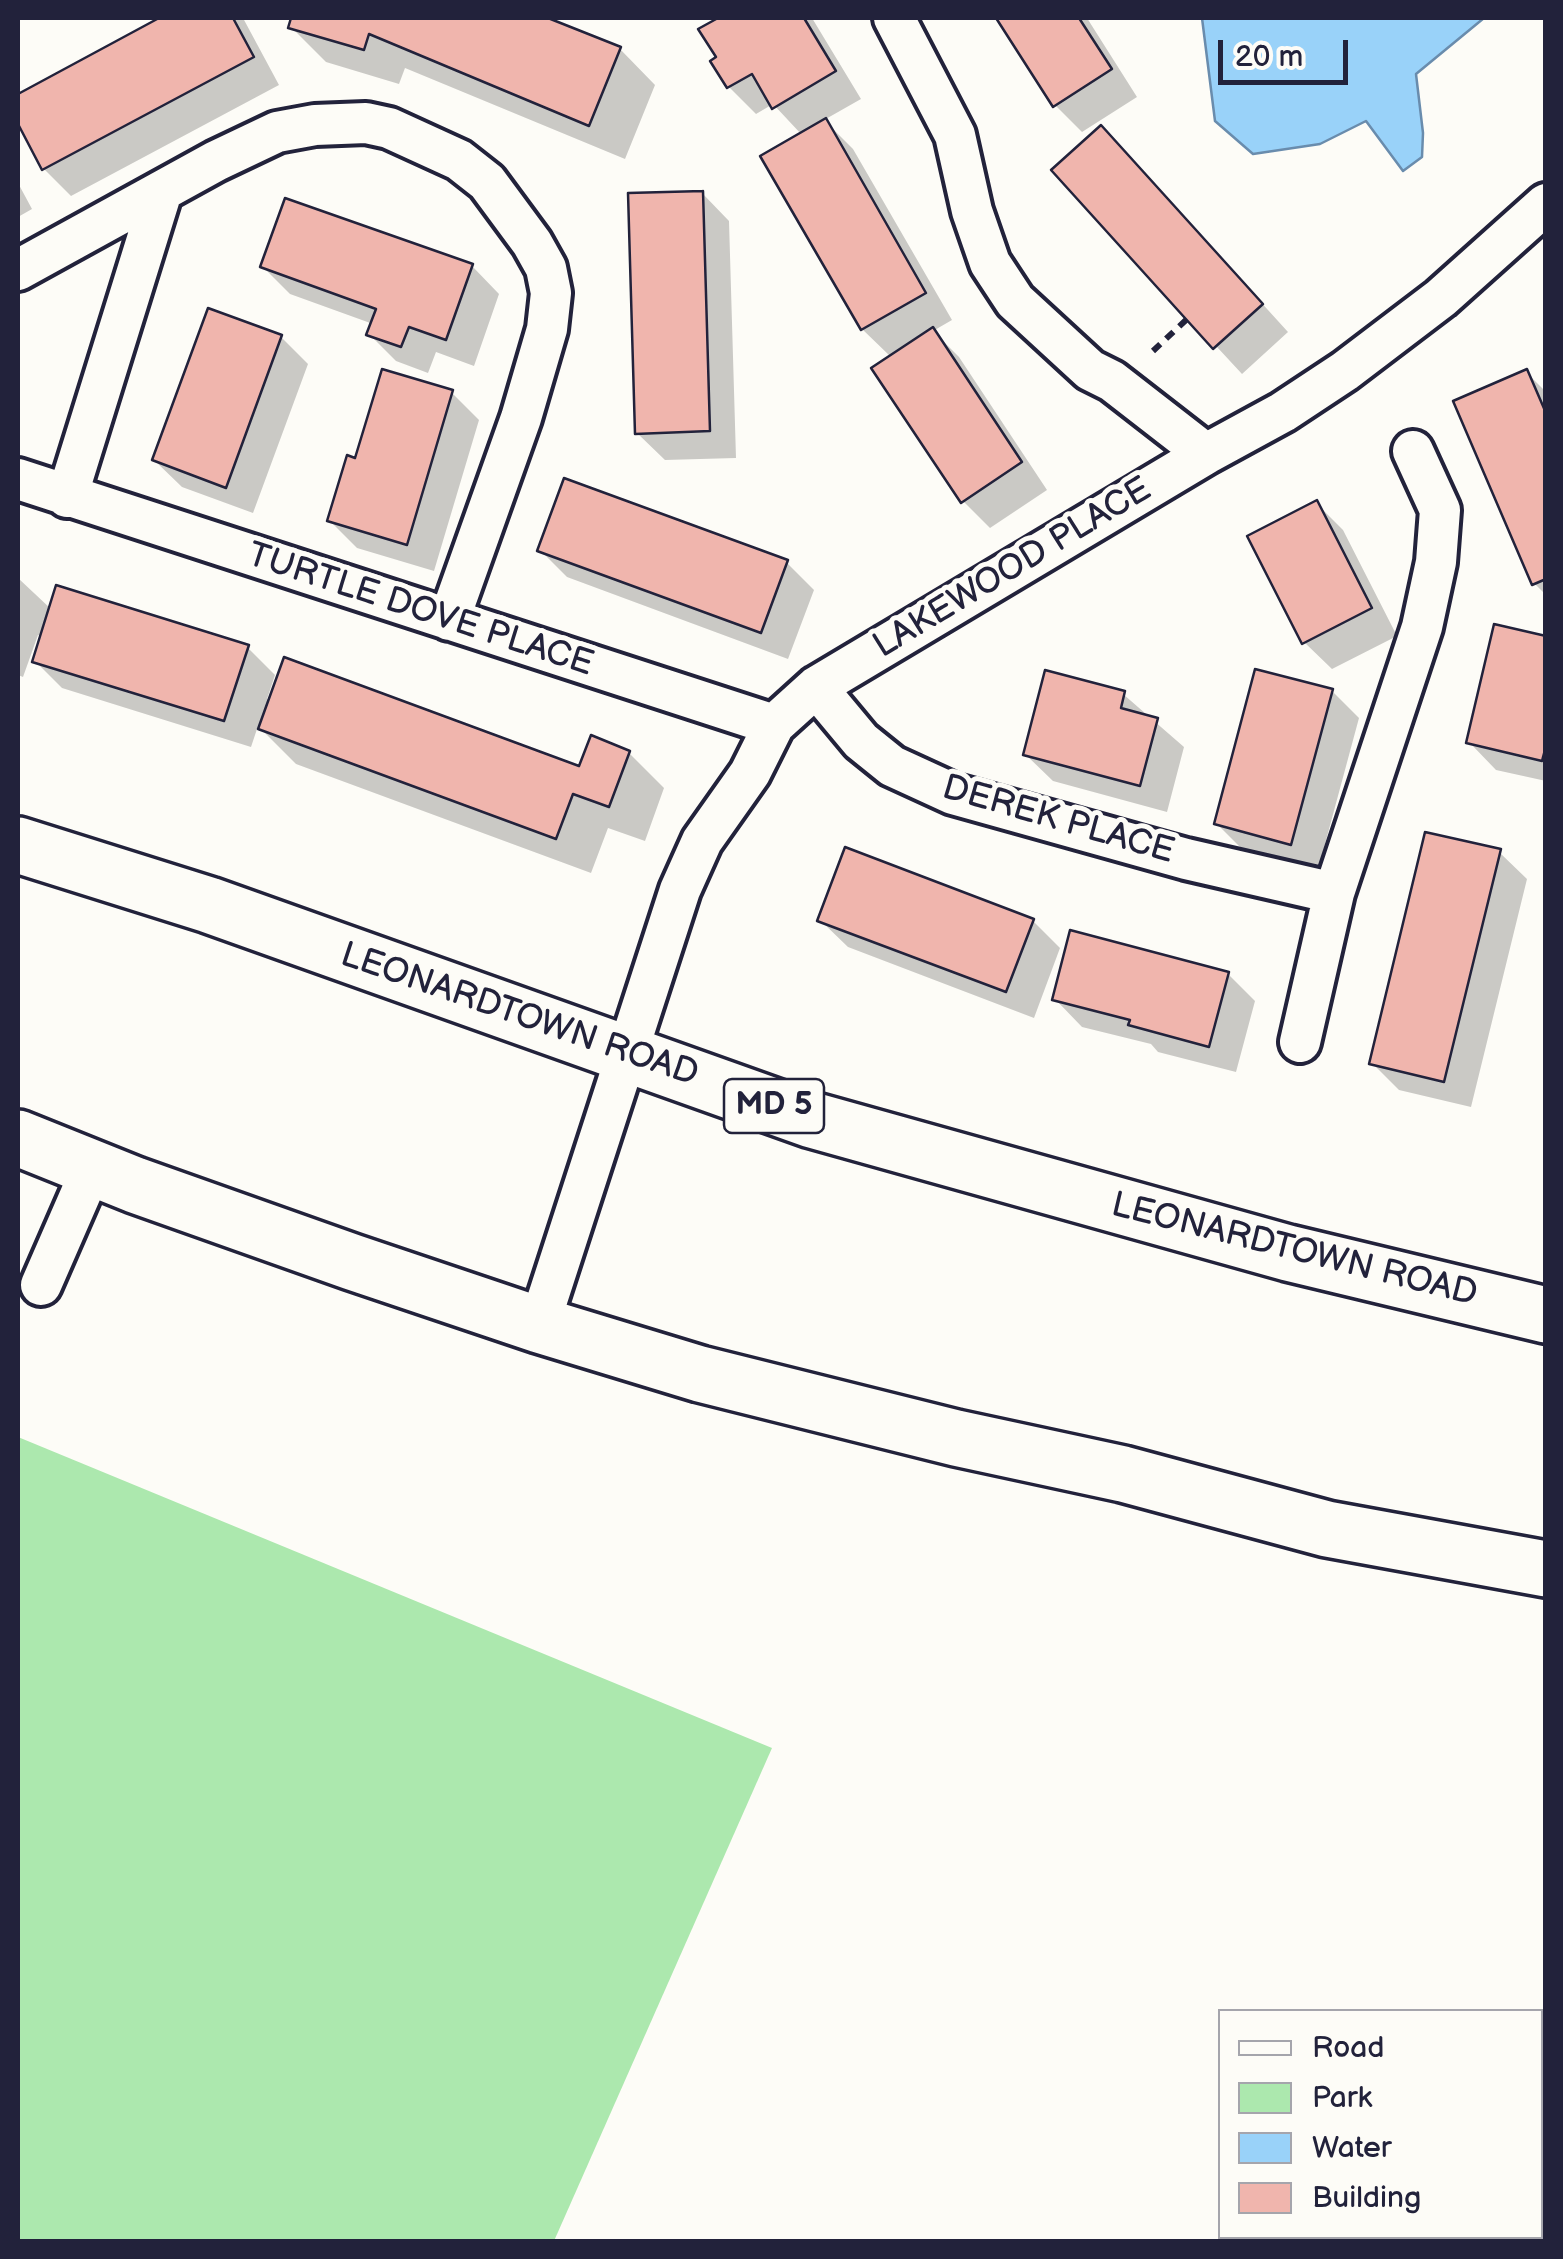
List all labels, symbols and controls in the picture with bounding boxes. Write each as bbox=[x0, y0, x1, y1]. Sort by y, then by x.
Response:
scale bar bbox=[1223, 20, 1353, 82]
text: 20 m bbox=[1235, 39, 1303, 75]
street label: LAKEWOOD PLACE bbox=[867, 470, 1159, 668]
street label: TURTLE DOVE PLACE bbox=[242, 535, 598, 687]
street label: DEREK PLACE bbox=[937, 768, 1179, 874]
street label: LEONARDTOWN ROAD bbox=[335, 935, 703, 1097]
road number: MD 5 bbox=[724, 1079, 824, 1133]
street label: LEONARDTOWN ROAD bbox=[1107, 1185, 1481, 1317]
legend bbox=[1218, 2009, 1543, 2239]
text: Road bbox=[1312, 2030, 1385, 2066]
text: Park bbox=[1312, 2080, 1372, 2116]
text: Water bbox=[1312, 2130, 1392, 2166]
text: Building bbox=[1312, 2180, 1421, 2216]

